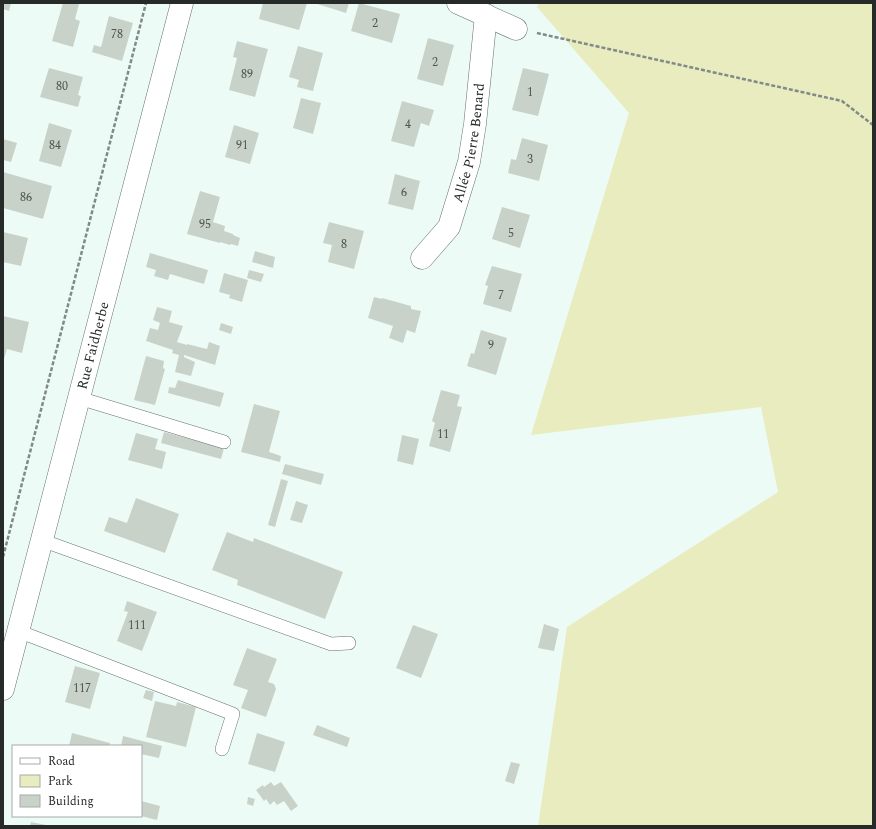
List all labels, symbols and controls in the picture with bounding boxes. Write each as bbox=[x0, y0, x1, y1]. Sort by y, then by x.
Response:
house number: 2 bbox=[372, 14, 378, 33]
house number: 78 bbox=[111, 25, 123, 44]
house number: 2 bbox=[432, 53, 438, 72]
house number: 89 bbox=[241, 65, 253, 84]
house number: 80 bbox=[56, 77, 68, 96]
street label: Allée Pierre Benard bbox=[447, 82, 490, 205]
house number: 1 bbox=[527, 83, 533, 102]
house number: 4 bbox=[405, 115, 411, 134]
house number: 84 bbox=[49, 136, 61, 155]
house number: 91 bbox=[236, 136, 248, 155]
house number: 3 bbox=[527, 150, 533, 169]
house number: 6 bbox=[401, 183, 407, 202]
house number: 86 bbox=[20, 188, 32, 207]
house number: 95 bbox=[199, 215, 211, 234]
house number: 5 bbox=[508, 224, 514, 243]
house number: 8 bbox=[341, 235, 347, 254]
house number: 7 bbox=[498, 286, 504, 305]
street label: Rue Faidherbe bbox=[72, 299, 115, 392]
house number: 9 bbox=[488, 336, 494, 355]
house number: 11 bbox=[437, 425, 449, 444]
house number: 111 bbox=[128, 616, 146, 635]
house number: 117 bbox=[73, 679, 91, 698]
legend bbox=[12, 745, 142, 817]
text: Road bbox=[48, 752, 75, 771]
text: Park bbox=[48, 772, 73, 791]
text: Building bbox=[48, 792, 94, 811]

